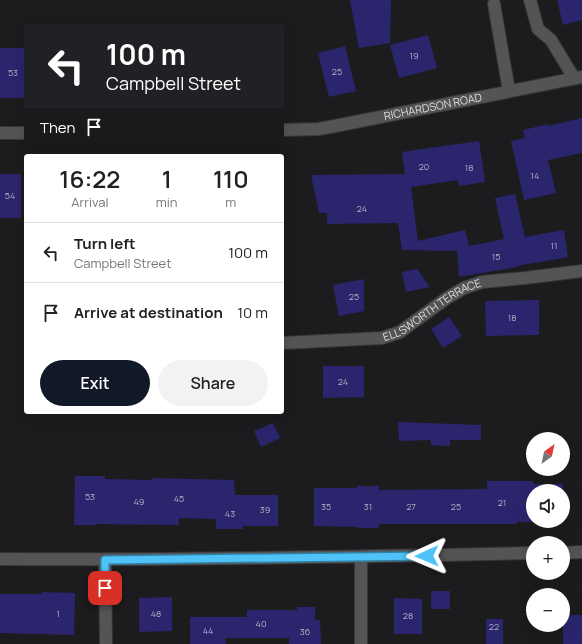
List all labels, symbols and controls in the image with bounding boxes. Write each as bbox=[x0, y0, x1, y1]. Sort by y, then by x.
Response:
text: 100 m bbox=[106, 35, 186, 73]
icon: left bbox=[40, 40, 92, 92]
house number: 19 bbox=[409, 49, 419, 62]
house number: 25 bbox=[332, 65, 342, 78]
house number: 53 bbox=[8, 66, 18, 79]
text: Campbell Street bbox=[106, 71, 241, 95]
street label: RICHARDSON ROAD bbox=[382, 89, 483, 123]
icon: arrive bbox=[83, 116, 105, 138]
text: Then bbox=[40, 117, 75, 138]
house number: 20 bbox=[419, 160, 429, 173]
house number: 18 bbox=[465, 161, 473, 174]
text: 16:22 bbox=[59, 162, 120, 195]
text: 1 bbox=[162, 162, 172, 195]
text: 110 bbox=[213, 162, 249, 195]
house number: 14 bbox=[531, 169, 539, 182]
house number: 54 bbox=[5, 189, 15, 202]
text: Arrival bbox=[71, 193, 108, 211]
text: min bbox=[156, 193, 178, 211]
text: m bbox=[225, 193, 236, 211]
house number: 24 bbox=[357, 202, 367, 215]
text: Turn left bbox=[74, 233, 136, 254]
house number: 11 bbox=[550, 239, 558, 252]
icon: left bbox=[40, 242, 62, 264]
text: 100 m bbox=[228, 242, 268, 263]
house number: 15 bbox=[492, 250, 500, 263]
text: Campbell Street bbox=[74, 254, 171, 272]
street label: ELLSWORTH TERRACE bbox=[381, 275, 483, 344]
house number: 25 bbox=[349, 290, 359, 303]
icon: arrive bbox=[40, 302, 62, 324]
text: Arrive at destination bbox=[74, 302, 223, 323]
text: 10 m bbox=[237, 302, 268, 323]
house number: 18 bbox=[508, 311, 516, 324]
button: Exit bbox=[40, 360, 150, 406]
button: Share bbox=[158, 360, 268, 406]
house number: 24 bbox=[338, 375, 348, 388]
north arrow bbox=[526, 432, 570, 476]
map controls bbox=[526, 432, 570, 632]
button: sound bbox=[526, 484, 570, 528]
house number: 53 bbox=[85, 490, 95, 503]
house number: 45 bbox=[174, 492, 184, 505]
house number: 49 bbox=[134, 495, 144, 508]
house number: 21 bbox=[498, 496, 506, 509]
house number: 35 bbox=[321, 500, 331, 513]
house number: 31 bbox=[364, 500, 372, 513]
house number: 27 bbox=[406, 500, 416, 513]
house number: 25 bbox=[451, 500, 461, 513]
house number: 39 bbox=[260, 503, 270, 516]
house number: 43 bbox=[225, 507, 235, 520]
position arrow bbox=[406, 535, 448, 577]
button: + bbox=[526, 536, 570, 580]
pin bbox=[88, 571, 122, 605]
icon: arrive bbox=[94, 577, 116, 599]
button: − bbox=[526, 588, 570, 632]
house number: 1 bbox=[56, 607, 60, 620]
house number: 48 bbox=[151, 607, 161, 620]
house number: 28 bbox=[403, 609, 413, 622]
house number: 40 bbox=[256, 617, 266, 630]
house number: 22 bbox=[489, 620, 499, 633]
house number: 44 bbox=[203, 624, 213, 637]
house number: 36 bbox=[300, 625, 311, 638]

